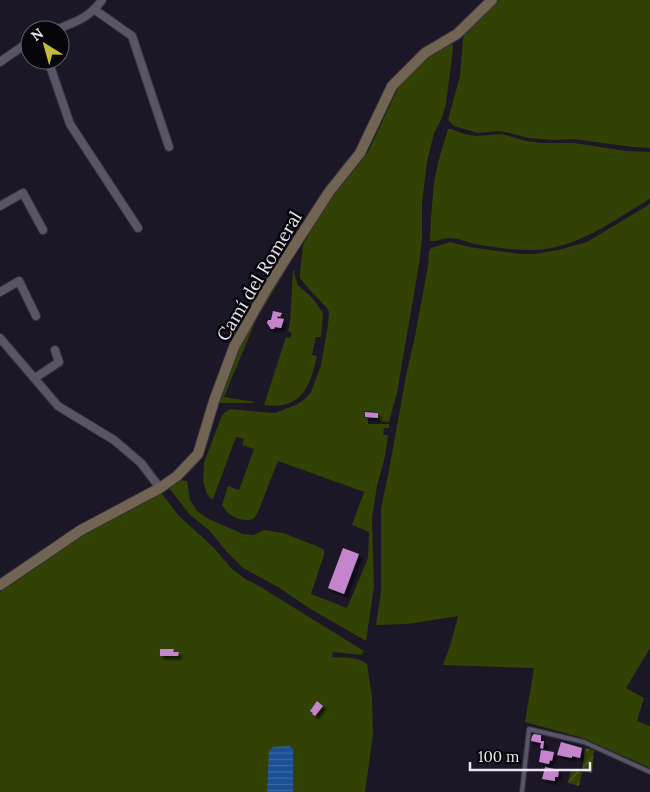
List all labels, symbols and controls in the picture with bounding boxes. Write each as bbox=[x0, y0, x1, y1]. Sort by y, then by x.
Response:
north arrow bbox=[20, 20, 70, 70]
text: N bbox=[27, 24, 47, 45]
street label: Camí del Romeral bbox=[211, 207, 307, 345]
scale bar bbox=[470, 740, 590, 772]
text: 100 m bbox=[478, 747, 519, 766]

